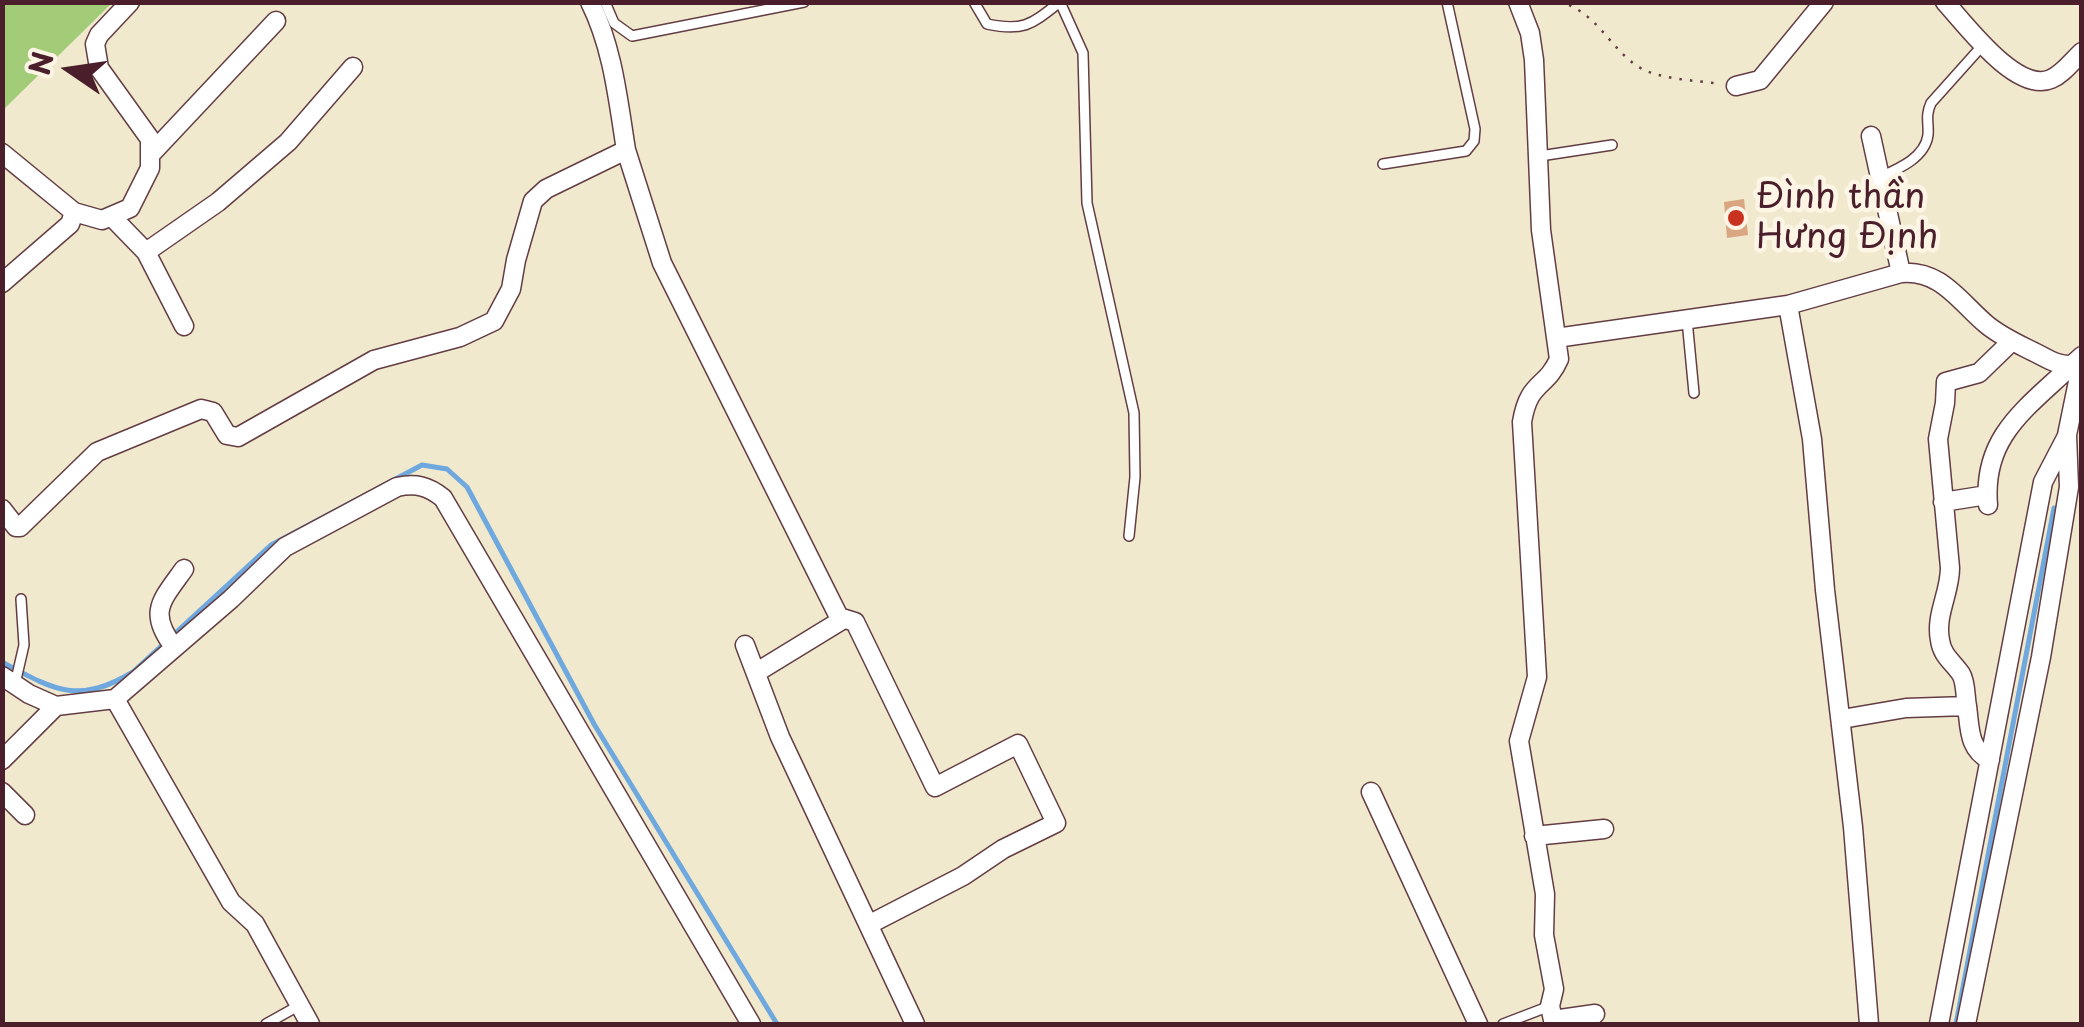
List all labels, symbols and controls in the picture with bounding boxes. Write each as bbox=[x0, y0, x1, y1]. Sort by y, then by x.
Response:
north arrow bbox=[20, 20, 120, 120]
text: N bbox=[17, 47, 64, 79]
place label: Đình thần Hưng Định bbox=[1756, 177, 1939, 259]
marker: Đình thần Hưng Định bbox=[1725, 207, 1747, 229]

